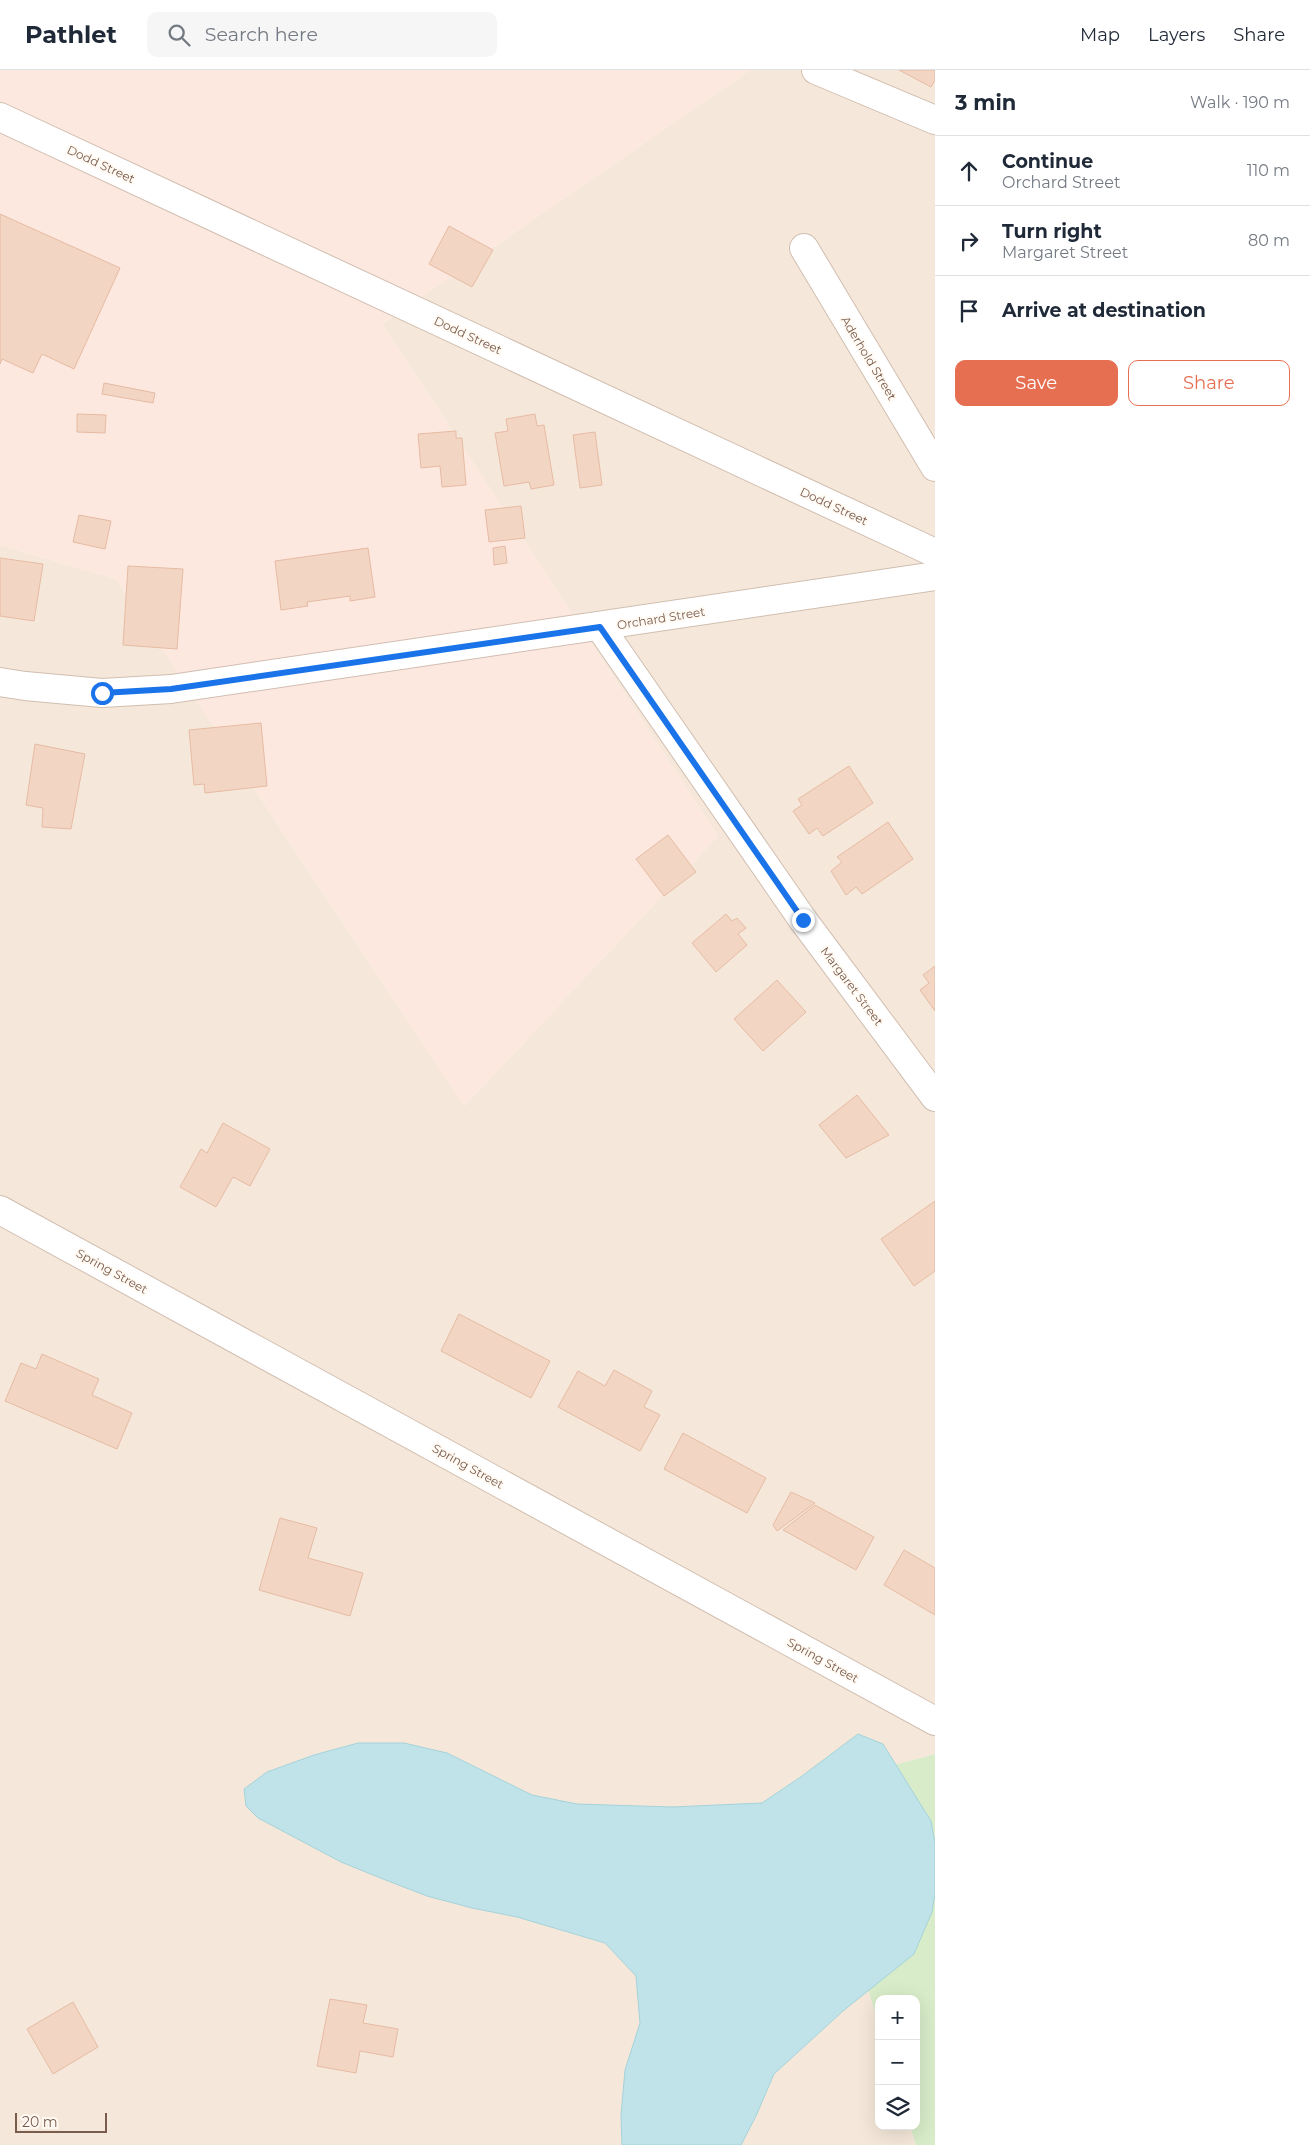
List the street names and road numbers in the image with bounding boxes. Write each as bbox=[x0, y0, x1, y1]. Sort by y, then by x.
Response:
street label: Dodd Street bbox=[65, 142, 137, 186]
street label: Dodd Street bbox=[432, 313, 504, 357]
street label: Aderhold Street bbox=[838, 313, 900, 403]
street label: Dodd Street bbox=[798, 484, 870, 528]
street label: Orchard Street bbox=[616, 604, 706, 632]
street label: Margaret Street bbox=[818, 944, 887, 1028]
street label: Spring Street bbox=[74, 1245, 150, 1297]
street label: Spring Street bbox=[430, 1440, 506, 1492]
street label: Spring Street bbox=[785, 1634, 861, 1686]

